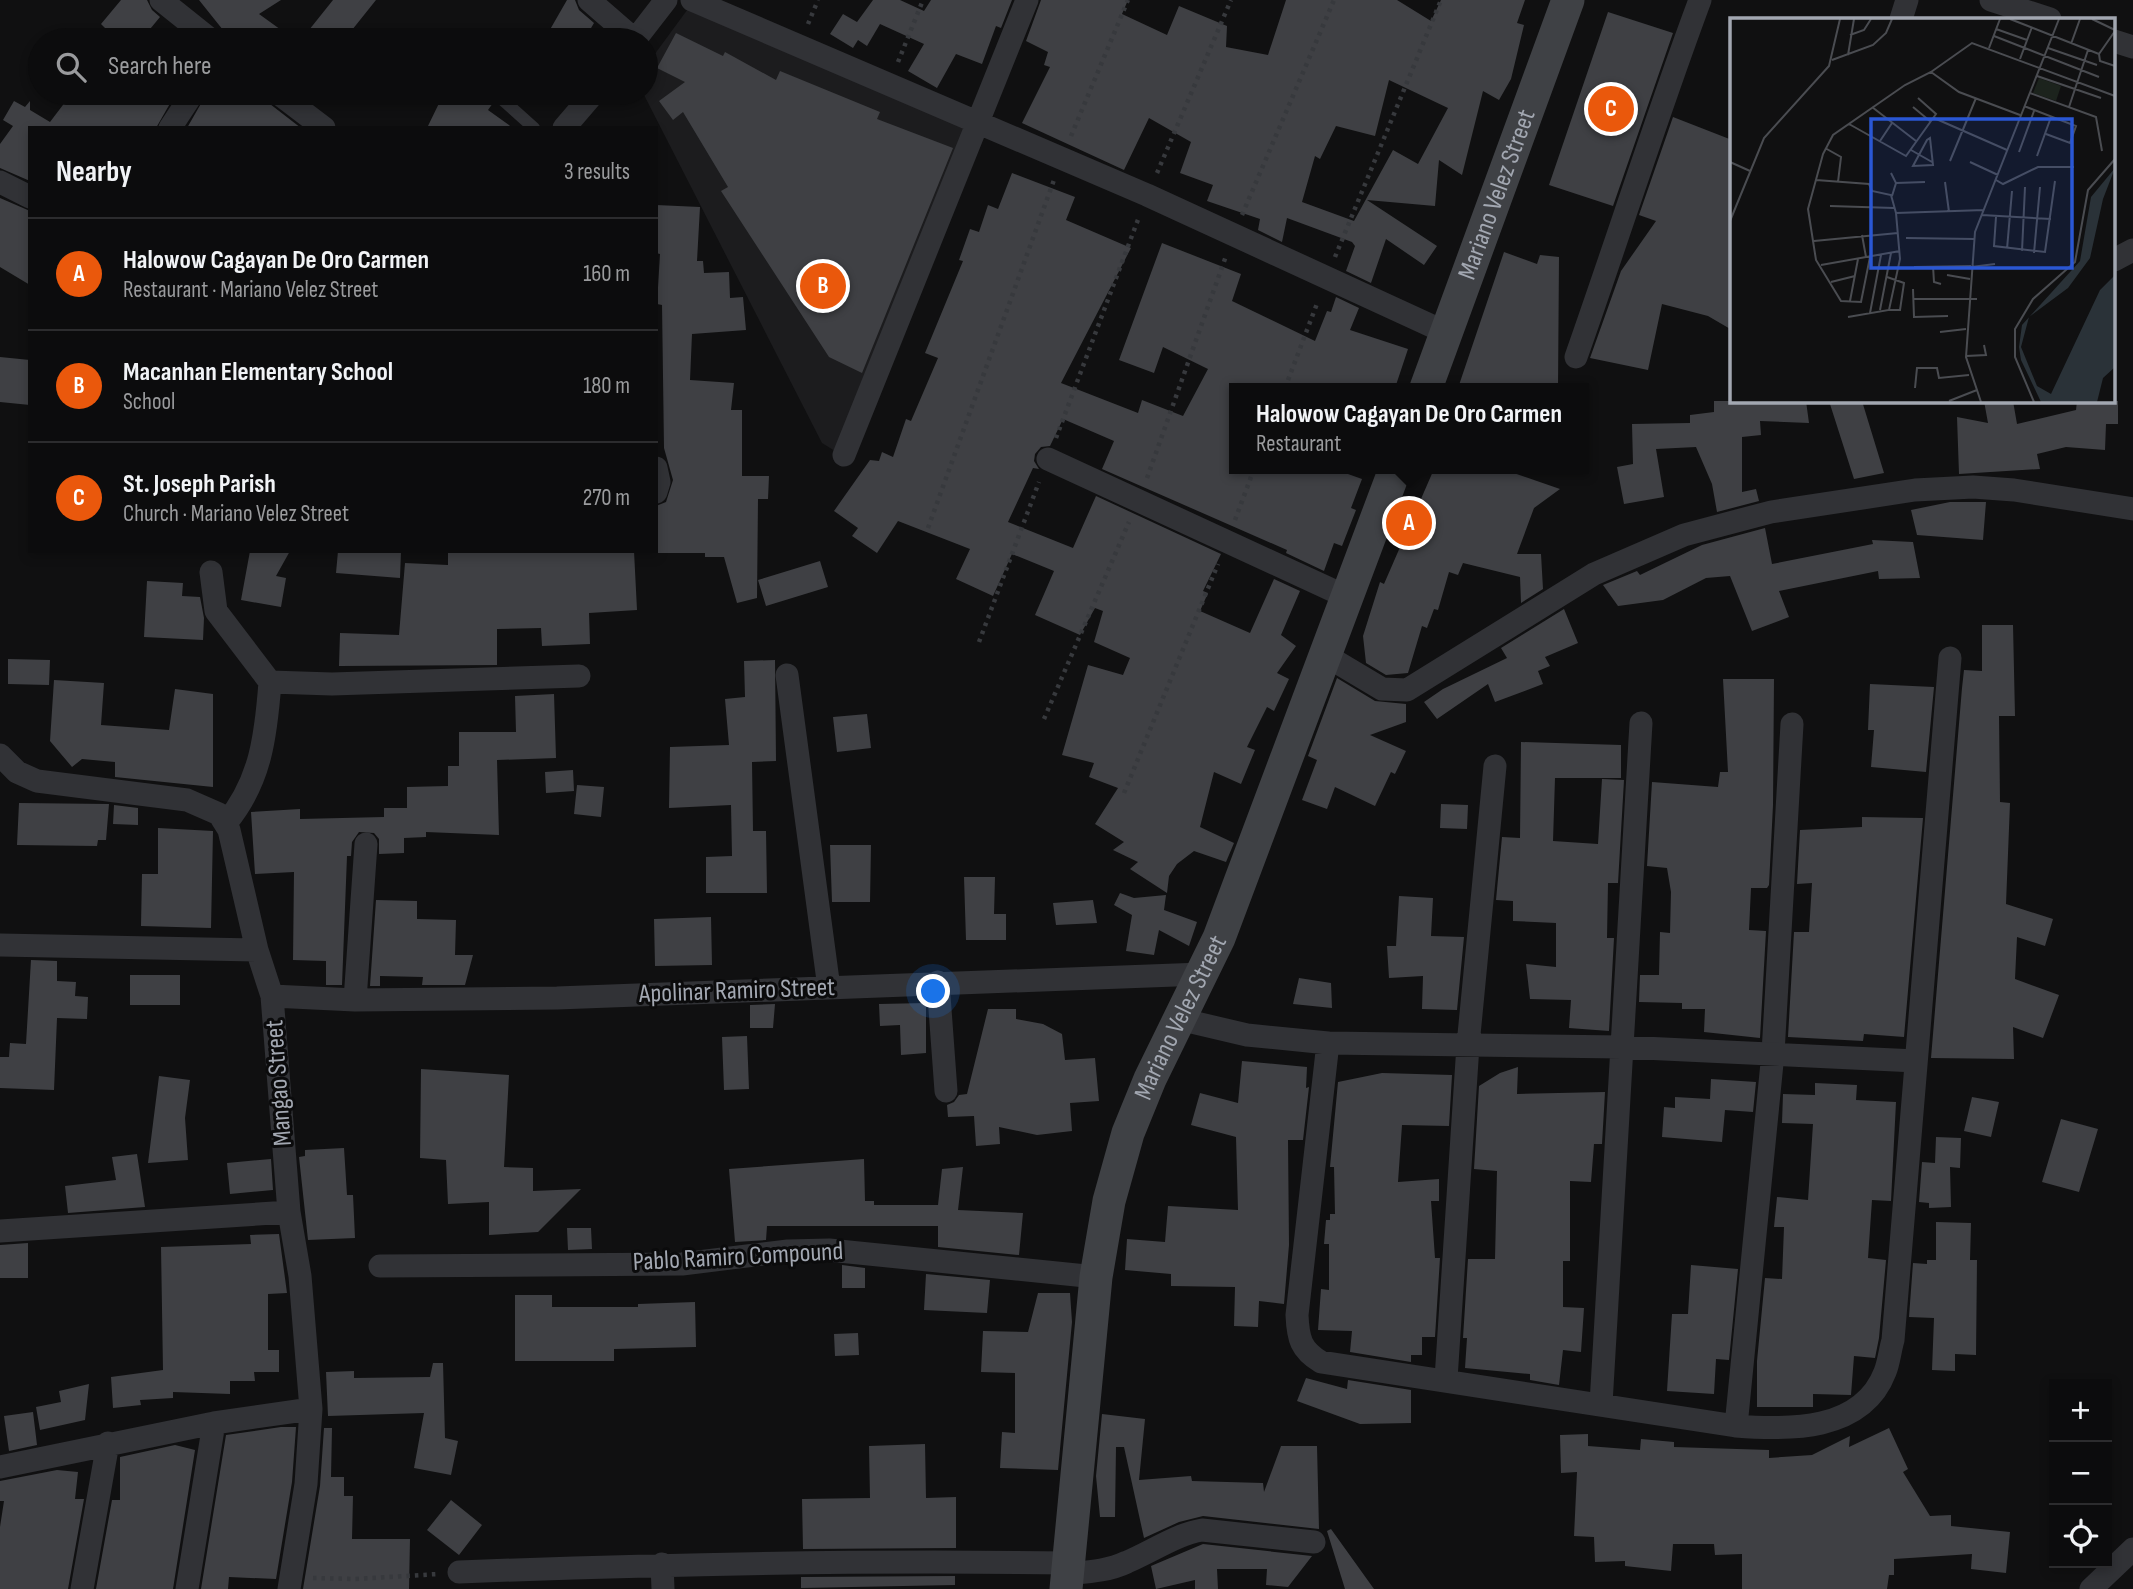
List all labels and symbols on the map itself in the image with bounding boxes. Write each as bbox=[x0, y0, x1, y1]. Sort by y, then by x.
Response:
inset map bbox=[1730, 18, 2116, 402]
pin: C bbox=[1588, 83, 1634, 135]
street label: Mariano Velez Street bbox=[1451, 105, 1542, 284]
pin: B bbox=[800, 260, 846, 312]
pin: A bbox=[1386, 497, 1432, 549]
street label: Mariano Velez Street bbox=[1128, 930, 1233, 1104]
street label: Apolinar Ramiro Street bbox=[637, 972, 836, 1010]
your location bbox=[916, 974, 950, 1008]
street label: Mangao Street bbox=[259, 1019, 299, 1147]
street label: Pablo Ramiro Compound bbox=[632, 1236, 844, 1278]

